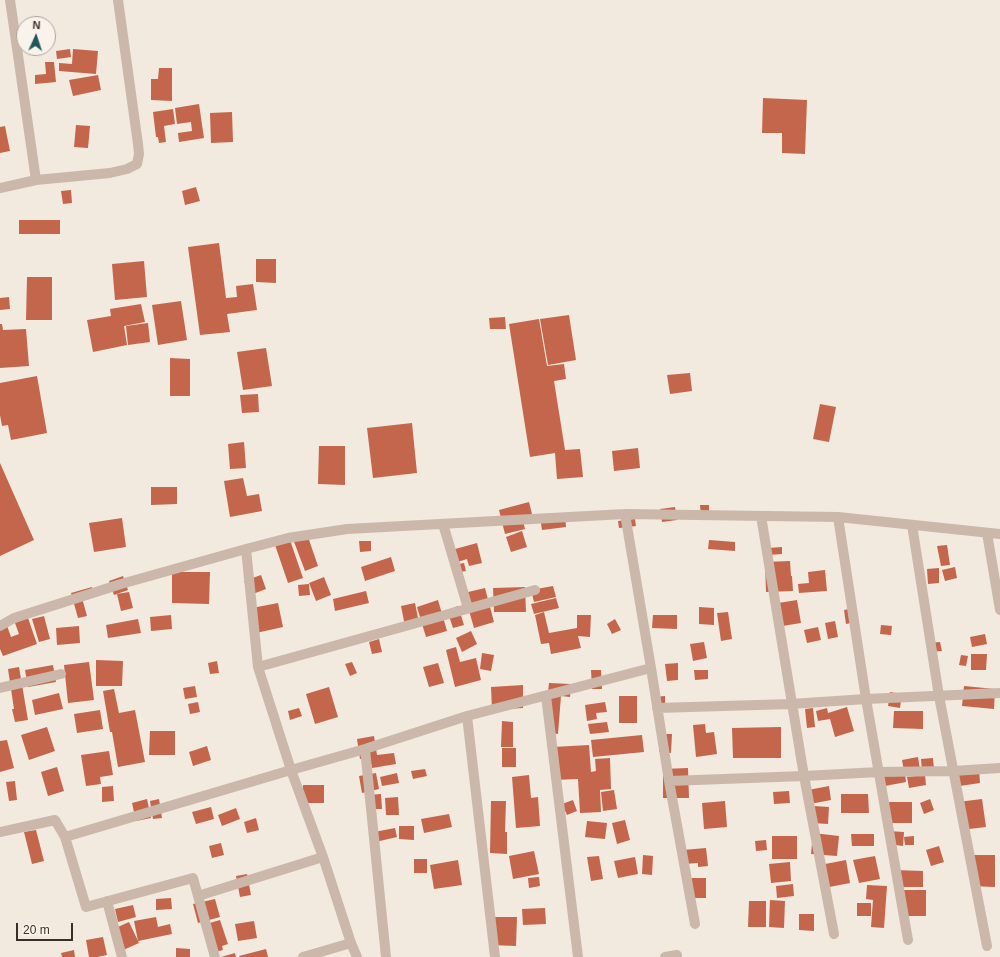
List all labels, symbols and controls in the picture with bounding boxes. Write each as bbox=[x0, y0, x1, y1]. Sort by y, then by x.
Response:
north arrow bbox=[16, 16, 56, 56]
text: N bbox=[32, 19, 41, 31]
scale bar bbox=[18, 915, 75, 941]
text: 20 m bbox=[23, 923, 50, 937]

